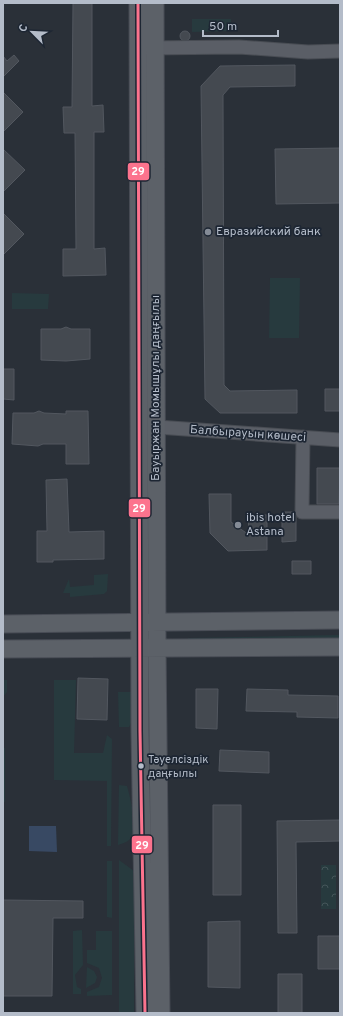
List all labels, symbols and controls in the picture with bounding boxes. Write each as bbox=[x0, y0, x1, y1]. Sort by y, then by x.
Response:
north arrow bbox=[12, 12, 52, 52]
scale bar bbox=[203, 12, 278, 38]
text: 50 m bbox=[209, 19, 237, 35]
text: С bbox=[16, 22, 32, 34]
line badge: 29 bbox=[127, 162, 150, 181]
text: 29 bbox=[131, 165, 145, 179]
place label: Евразийский банк bbox=[216, 224, 321, 240]
marker: Евразийский банк bbox=[203, 227, 213, 237]
street label: Бауыржан Момышұлы даңғылы bbox=[148, 295, 164, 481]
street label: Балбырауын көшесі bbox=[189, 422, 307, 446]
line badge: 29 bbox=[128, 498, 151, 518]
text: 29 bbox=[132, 502, 146, 516]
place label: ibis hotel Astana bbox=[246, 510, 295, 540]
marker: ibis hotel Astana bbox=[233, 520, 243, 530]
place label: Тәуелсіздік даңғылы bbox=[148, 753, 209, 781]
marker: Тәуелсіздік даңғылы bbox=[136, 761, 146, 771]
line badge: 29 bbox=[131, 835, 153, 854]
text: 29 bbox=[135, 839, 149, 853]

